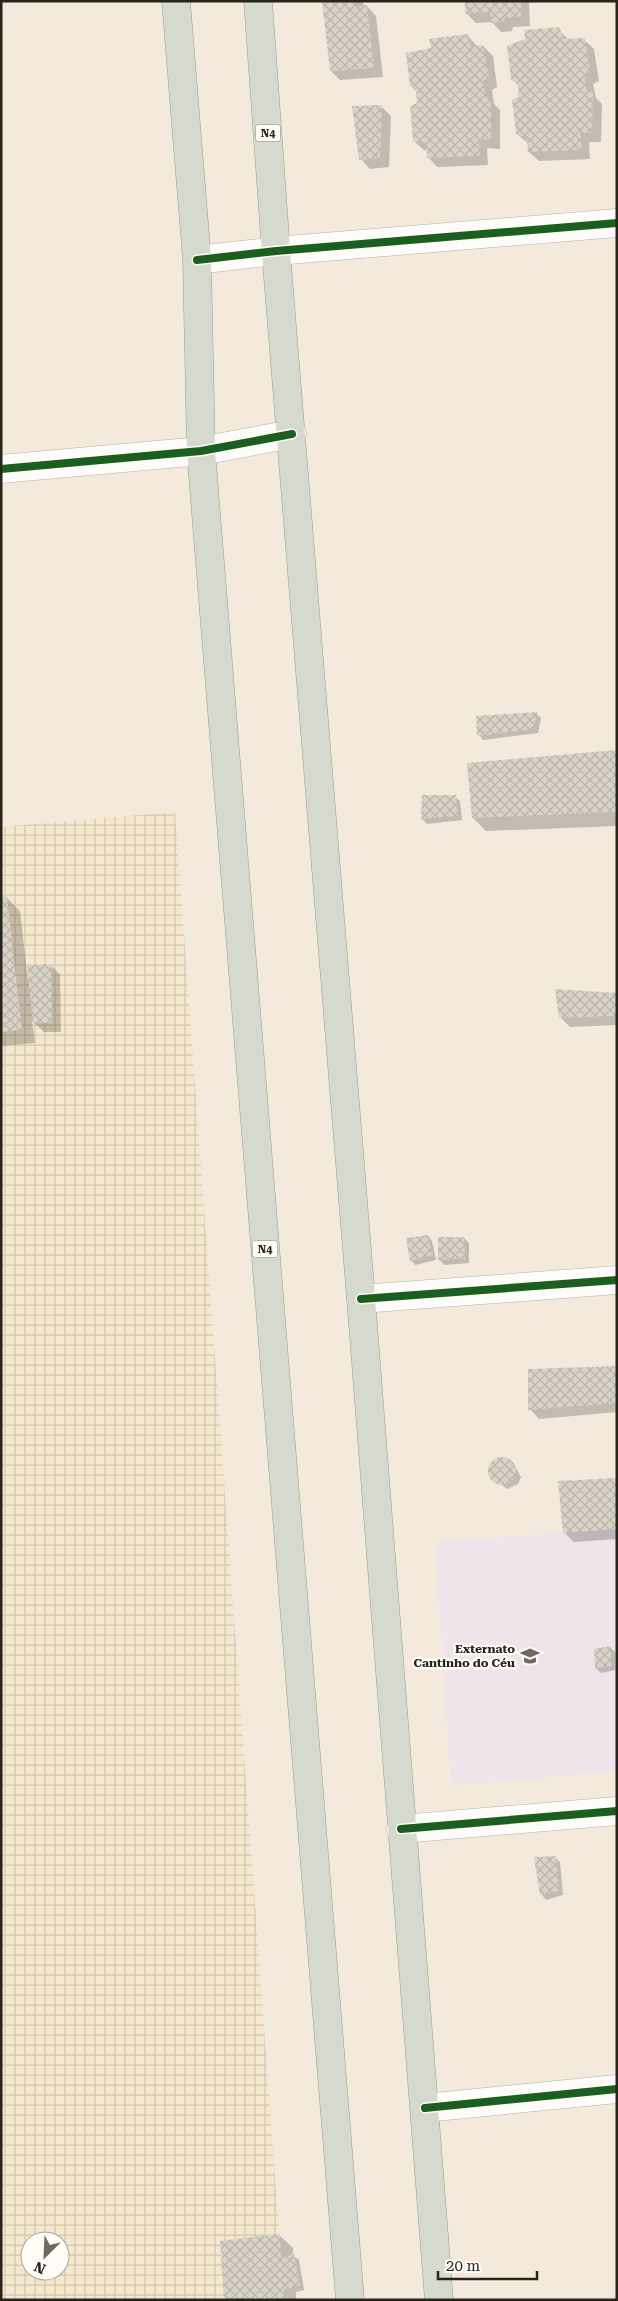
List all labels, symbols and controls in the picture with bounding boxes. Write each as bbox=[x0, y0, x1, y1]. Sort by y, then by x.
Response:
road number: N4 bbox=[256, 125, 280, 142]
road number: N4 bbox=[252, 1240, 278, 1258]
place label: Externato Cantinho do Céu bbox=[414, 1642, 515, 1670]
school or university icon: Externato Cantinho do Céu bbox=[519, 1645, 541, 1667]
north arrow bbox=[20, 2231, 70, 2281]
scale bar bbox=[438, 2248, 537, 2280]
text: 20 m bbox=[446, 2257, 481, 2275]
text: N bbox=[31, 2258, 48, 2277]

